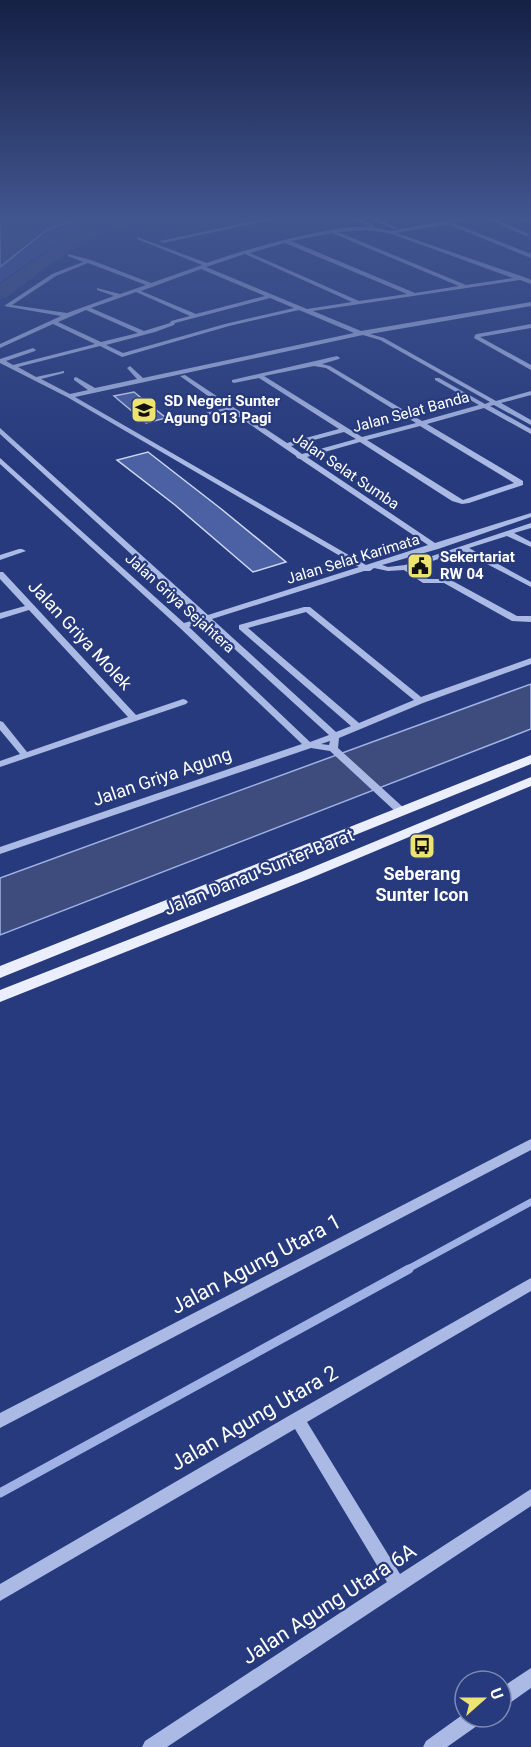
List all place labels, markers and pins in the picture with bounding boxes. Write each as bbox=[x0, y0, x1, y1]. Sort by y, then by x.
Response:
place label: SD Negeri Sunter Agung 013 Pagi bbox=[164, 392, 280, 427]
school or university icon: SD Negeri Sunter Agung 013 Pagi bbox=[129, 395, 159, 425]
place label: Sekertariat RW 04 bbox=[440, 548, 515, 583]
public building icon: Sekertariat RW 04 bbox=[405, 551, 435, 581]
bus stop icon: Seberang Sunter Icon bbox=[407, 831, 437, 861]
place label: Seberang Sunter Icon bbox=[375, 863, 469, 905]

